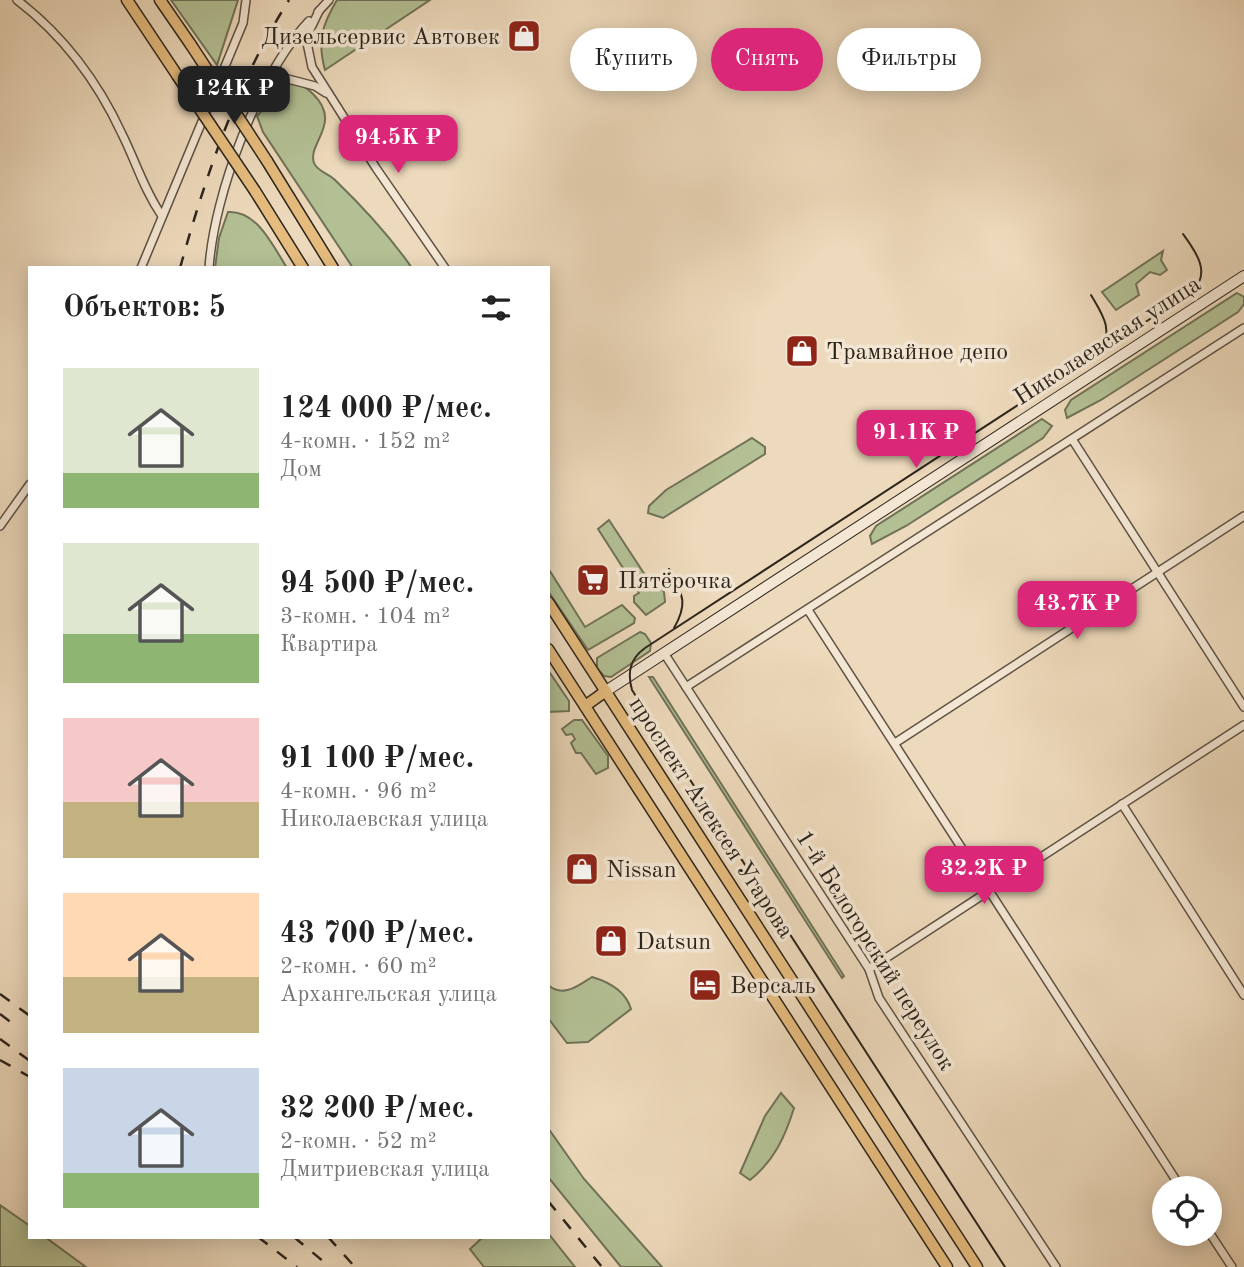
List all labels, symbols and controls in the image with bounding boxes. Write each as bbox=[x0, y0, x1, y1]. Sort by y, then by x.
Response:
shop icon: Дизельсервис Автовек bbox=[505, 17, 543, 55]
place label: Дизельсервис Автовек bbox=[261, 26, 500, 50]
chip: Купить bbox=[570, 28, 697, 91]
chip: Снять bbox=[711, 28, 823, 91]
chip: Фильтры bbox=[837, 28, 981, 91]
pin: 124K ₽ bbox=[177, 66, 291, 126]
text: 124K ₽ bbox=[194, 77, 274, 100]
pin: 94.5K ₽ bbox=[333, 116, 463, 175]
text: 94.5K ₽ bbox=[355, 126, 441, 149]
street label: Николаевская улица bbox=[1010, 272, 1206, 411]
icon: filters bbox=[477, 289, 515, 327]
text: Объектов: 5 bbox=[63, 293, 226, 323]
shop icon: Трамвайное депо bbox=[783, 332, 821, 370]
place label: Трамвайное депо bbox=[826, 341, 1008, 365]
text: 124 000 ₽/мес. bbox=[280, 394, 492, 424]
icon: home bbox=[119, 396, 203, 480]
pin: 91.1K ₽ bbox=[851, 410, 981, 470]
text: 91.1K ₽ bbox=[873, 421, 959, 444]
text: 4-комн. · 152 m² bbox=[280, 430, 450, 453]
text: Дом bbox=[280, 458, 322, 481]
supermarket icon: Пятёрочка bbox=[574, 561, 612, 599]
text: 94 500 ₽/мес. bbox=[280, 569, 474, 599]
place label: Пятёрочка bbox=[618, 570, 732, 594]
icon: home bbox=[119, 571, 203, 655]
pin: 43.7K ₽ bbox=[1012, 582, 1142, 641]
text: 43.7K ₽ bbox=[1034, 592, 1120, 615]
text: 3-комн. · 104 m² bbox=[280, 605, 450, 628]
text: Квартира bbox=[280, 633, 378, 656]
street label: проспект Алексея Угарова bbox=[623, 693, 797, 943]
text: 91 100 ₽/мес. bbox=[280, 744, 474, 774]
icon: home bbox=[119, 746, 203, 830]
text: 4-комн. · 96 m² bbox=[280, 780, 437, 803]
text: Николаевская улица bbox=[280, 808, 488, 831]
street label: 1-й Белогорский переулок bbox=[790, 827, 958, 1075]
pin: 32.2K ₽ bbox=[919, 846, 1049, 906]
shop icon: Nissan bbox=[563, 850, 601, 888]
text: 32.2K ₽ bbox=[941, 857, 1027, 880]
place label: Nissan bbox=[606, 859, 677, 883]
text: 43 700 ₽/мес. bbox=[280, 919, 474, 949]
icon: home bbox=[119, 921, 203, 1005]
shop icon: Datsun bbox=[592, 922, 630, 960]
place label: Datsun bbox=[636, 931, 711, 955]
text: 2-комн. · 60 m² bbox=[280, 955, 437, 978]
hotel icon: Версаль bbox=[686, 966, 724, 1004]
place label: Версаль bbox=[730, 975, 816, 999]
text: Архангельская улица bbox=[280, 983, 497, 1006]
text: 32 200 ₽/мес. bbox=[280, 1094, 474, 1124]
icon: home bbox=[119, 1096, 203, 1180]
text: 2-комн. · 52 m² bbox=[280, 1130, 437, 1153]
text: Дмитриевская улица bbox=[280, 1158, 490, 1181]
map controls bbox=[1152, 1176, 1222, 1246]
button: locate bbox=[1152, 1176, 1222, 1246]

